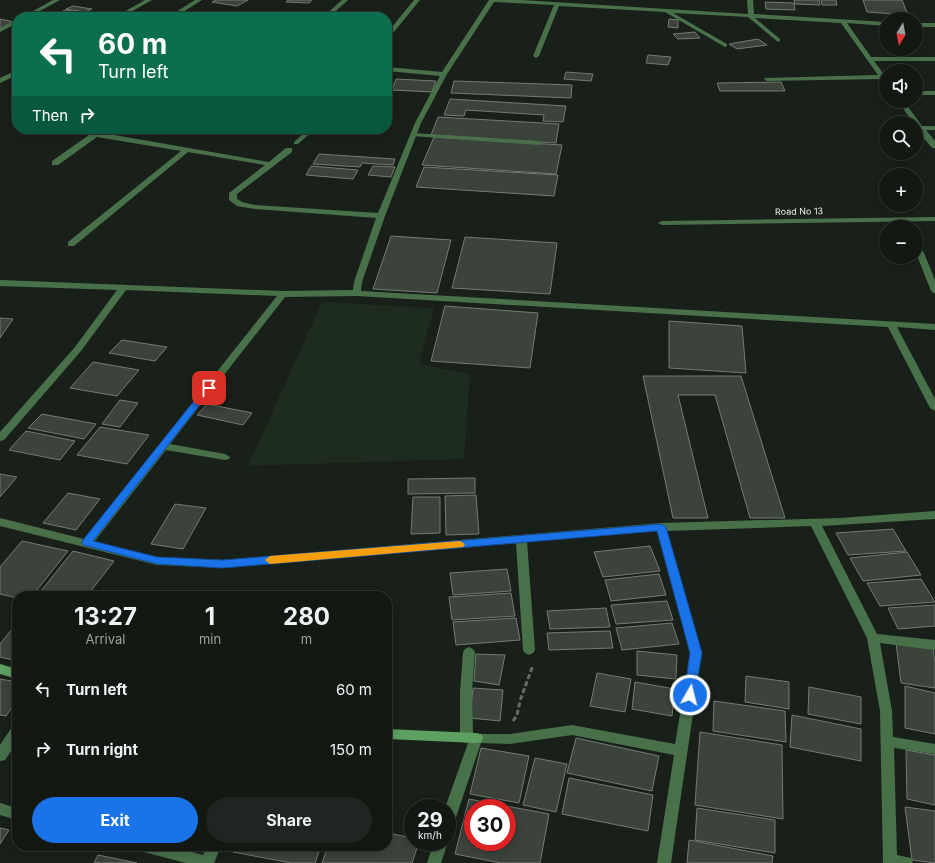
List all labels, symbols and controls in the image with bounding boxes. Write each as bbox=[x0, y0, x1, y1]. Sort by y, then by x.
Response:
north arrow bbox=[879, 12, 923, 56]
map controls bbox=[879, 12, 923, 264]
text: 60 m bbox=[98, 27, 167, 61]
icon: left bbox=[32, 28, 84, 80]
text: Turn left bbox=[98, 61, 168, 82]
button: sound bbox=[879, 64, 923, 108]
icon: right bbox=[76, 104, 98, 126]
text: Then bbox=[32, 106, 68, 125]
button: search bbox=[879, 116, 923, 160]
button: + bbox=[879, 168, 923, 212]
street label: Road No 13 bbox=[775, 205, 824, 217]
button: − bbox=[879, 220, 923, 264]
pin bbox=[192, 371, 226, 405]
icon: arrive bbox=[198, 377, 220, 399]
text: 13:27 bbox=[74, 602, 137, 631]
text: 1 bbox=[205, 602, 215, 631]
text: 280 bbox=[283, 602, 330, 631]
text: Arrival bbox=[85, 631, 125, 647]
text: min bbox=[199, 631, 221, 647]
text: m bbox=[301, 631, 312, 647]
position arrow bbox=[669, 674, 711, 716]
icon: left bbox=[32, 678, 54, 700]
text: Turn left bbox=[66, 680, 127, 699]
text: 60 m bbox=[336, 680, 372, 699]
icon: right bbox=[32, 738, 54, 760]
text: Turn right bbox=[66, 740, 138, 759]
text: 150 m bbox=[330, 740, 372, 759]
button: Exit bbox=[32, 797, 198, 843]
button: Share bbox=[206, 797, 372, 843]
speed limit sign: 30 bbox=[464, 799, 516, 851]
text: 29 bbox=[417, 808, 443, 832]
text: km/h bbox=[418, 829, 442, 841]

